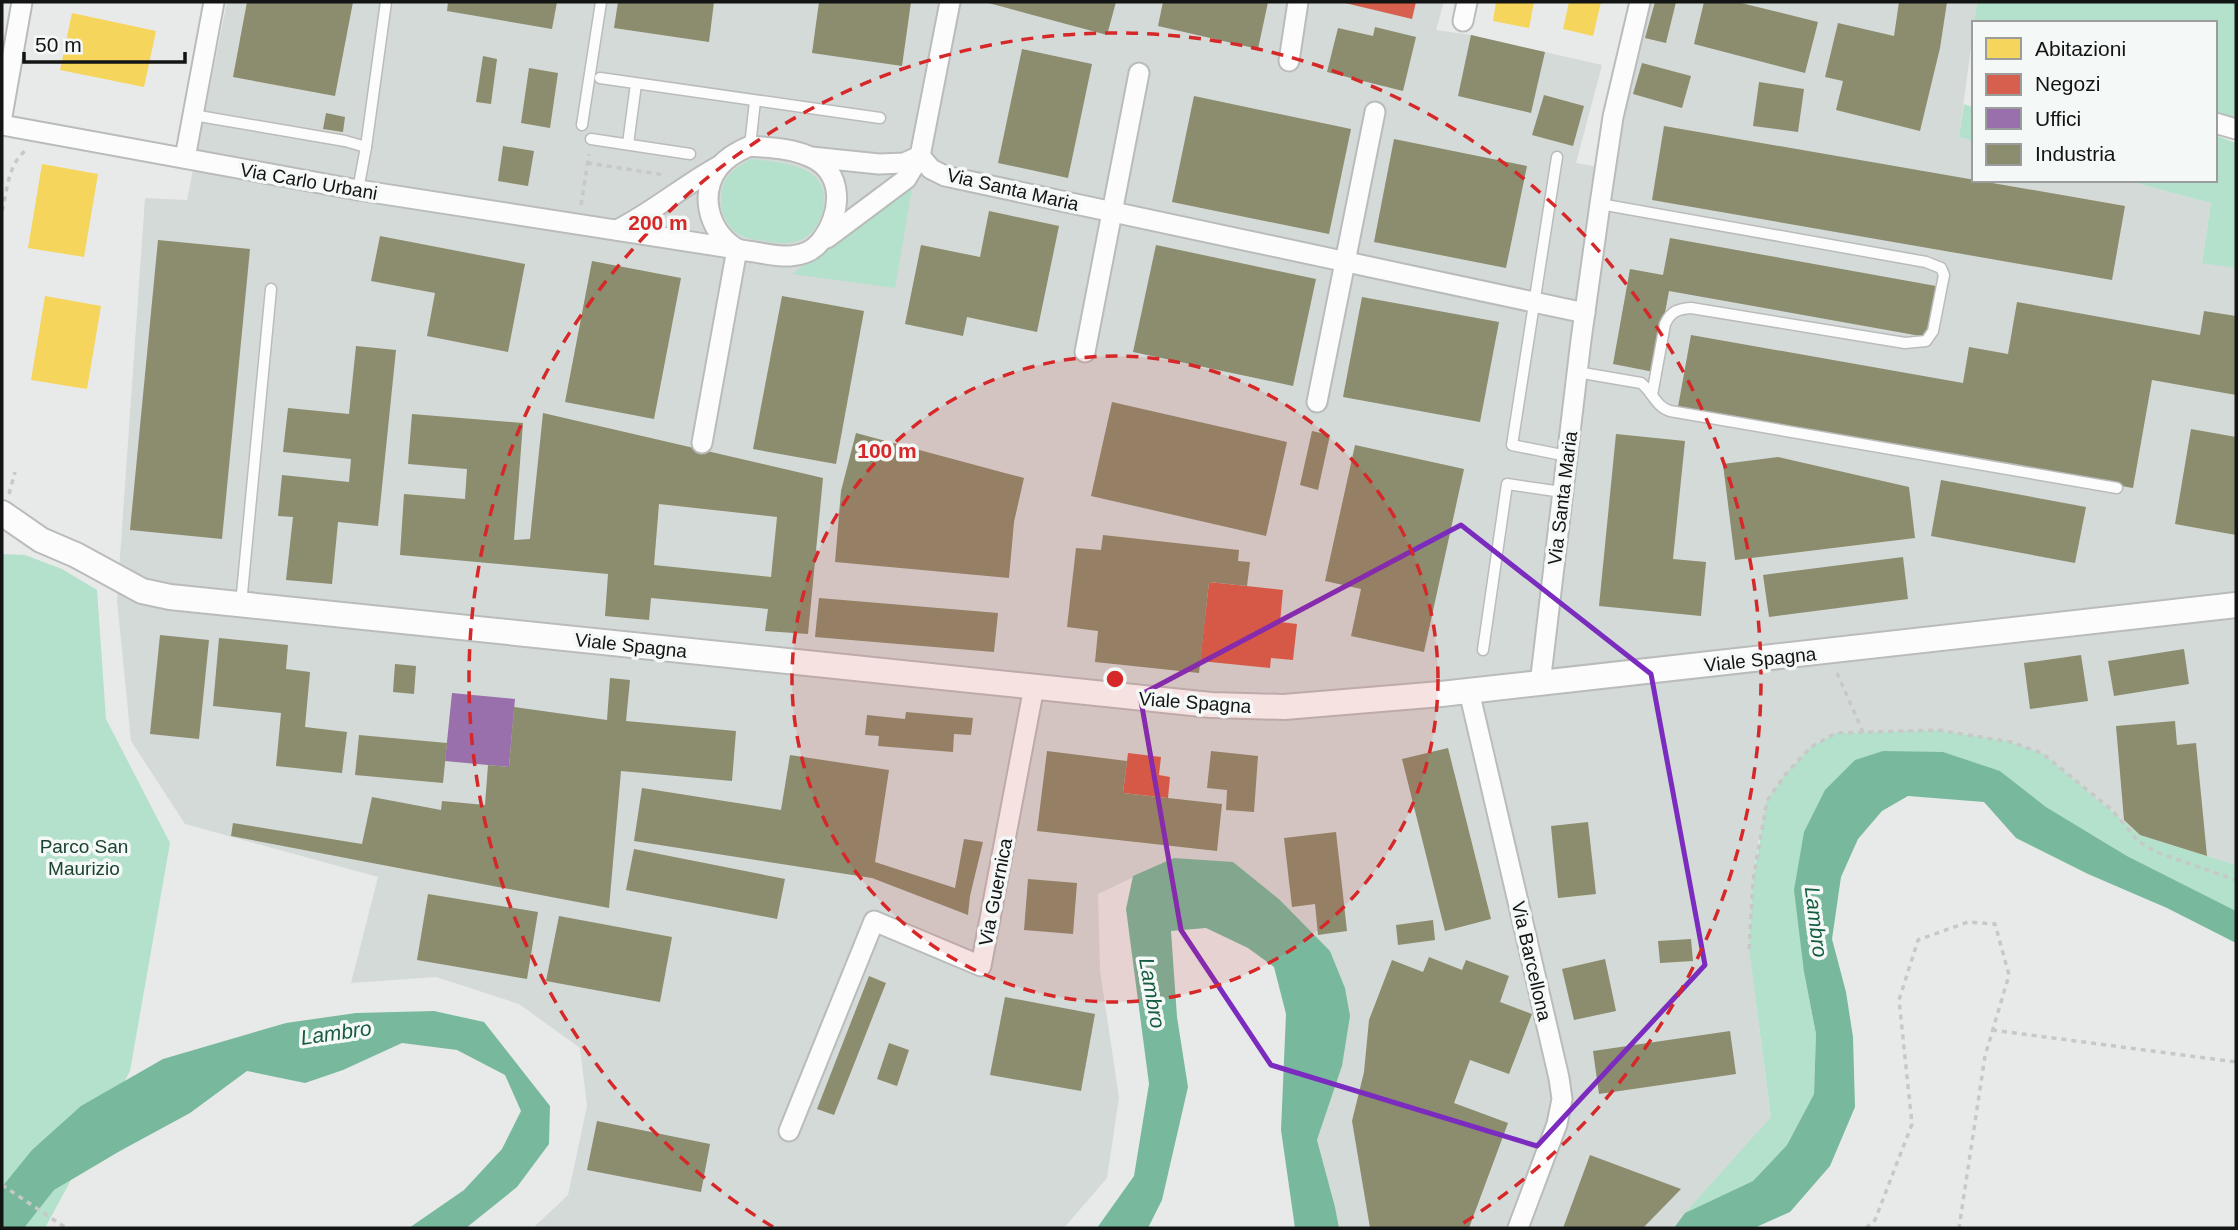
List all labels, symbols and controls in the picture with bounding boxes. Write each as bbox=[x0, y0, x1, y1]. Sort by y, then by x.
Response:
scale bar bbox=[24, 21, 186, 65]
legend bbox=[1972, 21, 2217, 182]
text: 50 m bbox=[35, 33, 82, 56]
text: Abitazioni bbox=[2035, 37, 2126, 60]
text: Negozi bbox=[2035, 72, 2100, 95]
text: Uffici bbox=[2035, 107, 2081, 130]
text: Industria bbox=[2035, 142, 2116, 165]
street label: Via Carlo Urbani bbox=[239, 159, 379, 204]
street label: Via Santa Maria bbox=[945, 164, 1081, 215]
text: 200 m bbox=[628, 211, 688, 234]
street label: Via Santa Maria bbox=[1544, 429, 1581, 566]
text: 100 m bbox=[857, 439, 917, 462]
street label: Viale Spagna bbox=[574, 629, 689, 662]
street label: Viale Spagna bbox=[1703, 643, 1818, 676]
centre of rings bbox=[1103, 667, 1127, 691]
street label: Viale Spagna bbox=[1138, 688, 1252, 717]
park label: Parco San Maurizio bbox=[40, 836, 128, 879]
street label: Via Guernica bbox=[975, 836, 1016, 948]
water label: Lambro bbox=[1801, 885, 1832, 959]
street label: Via Barcellona bbox=[1508, 899, 1556, 1023]
water label: Lambro bbox=[1135, 956, 1170, 1030]
water label: Lambro bbox=[299, 1016, 373, 1049]

